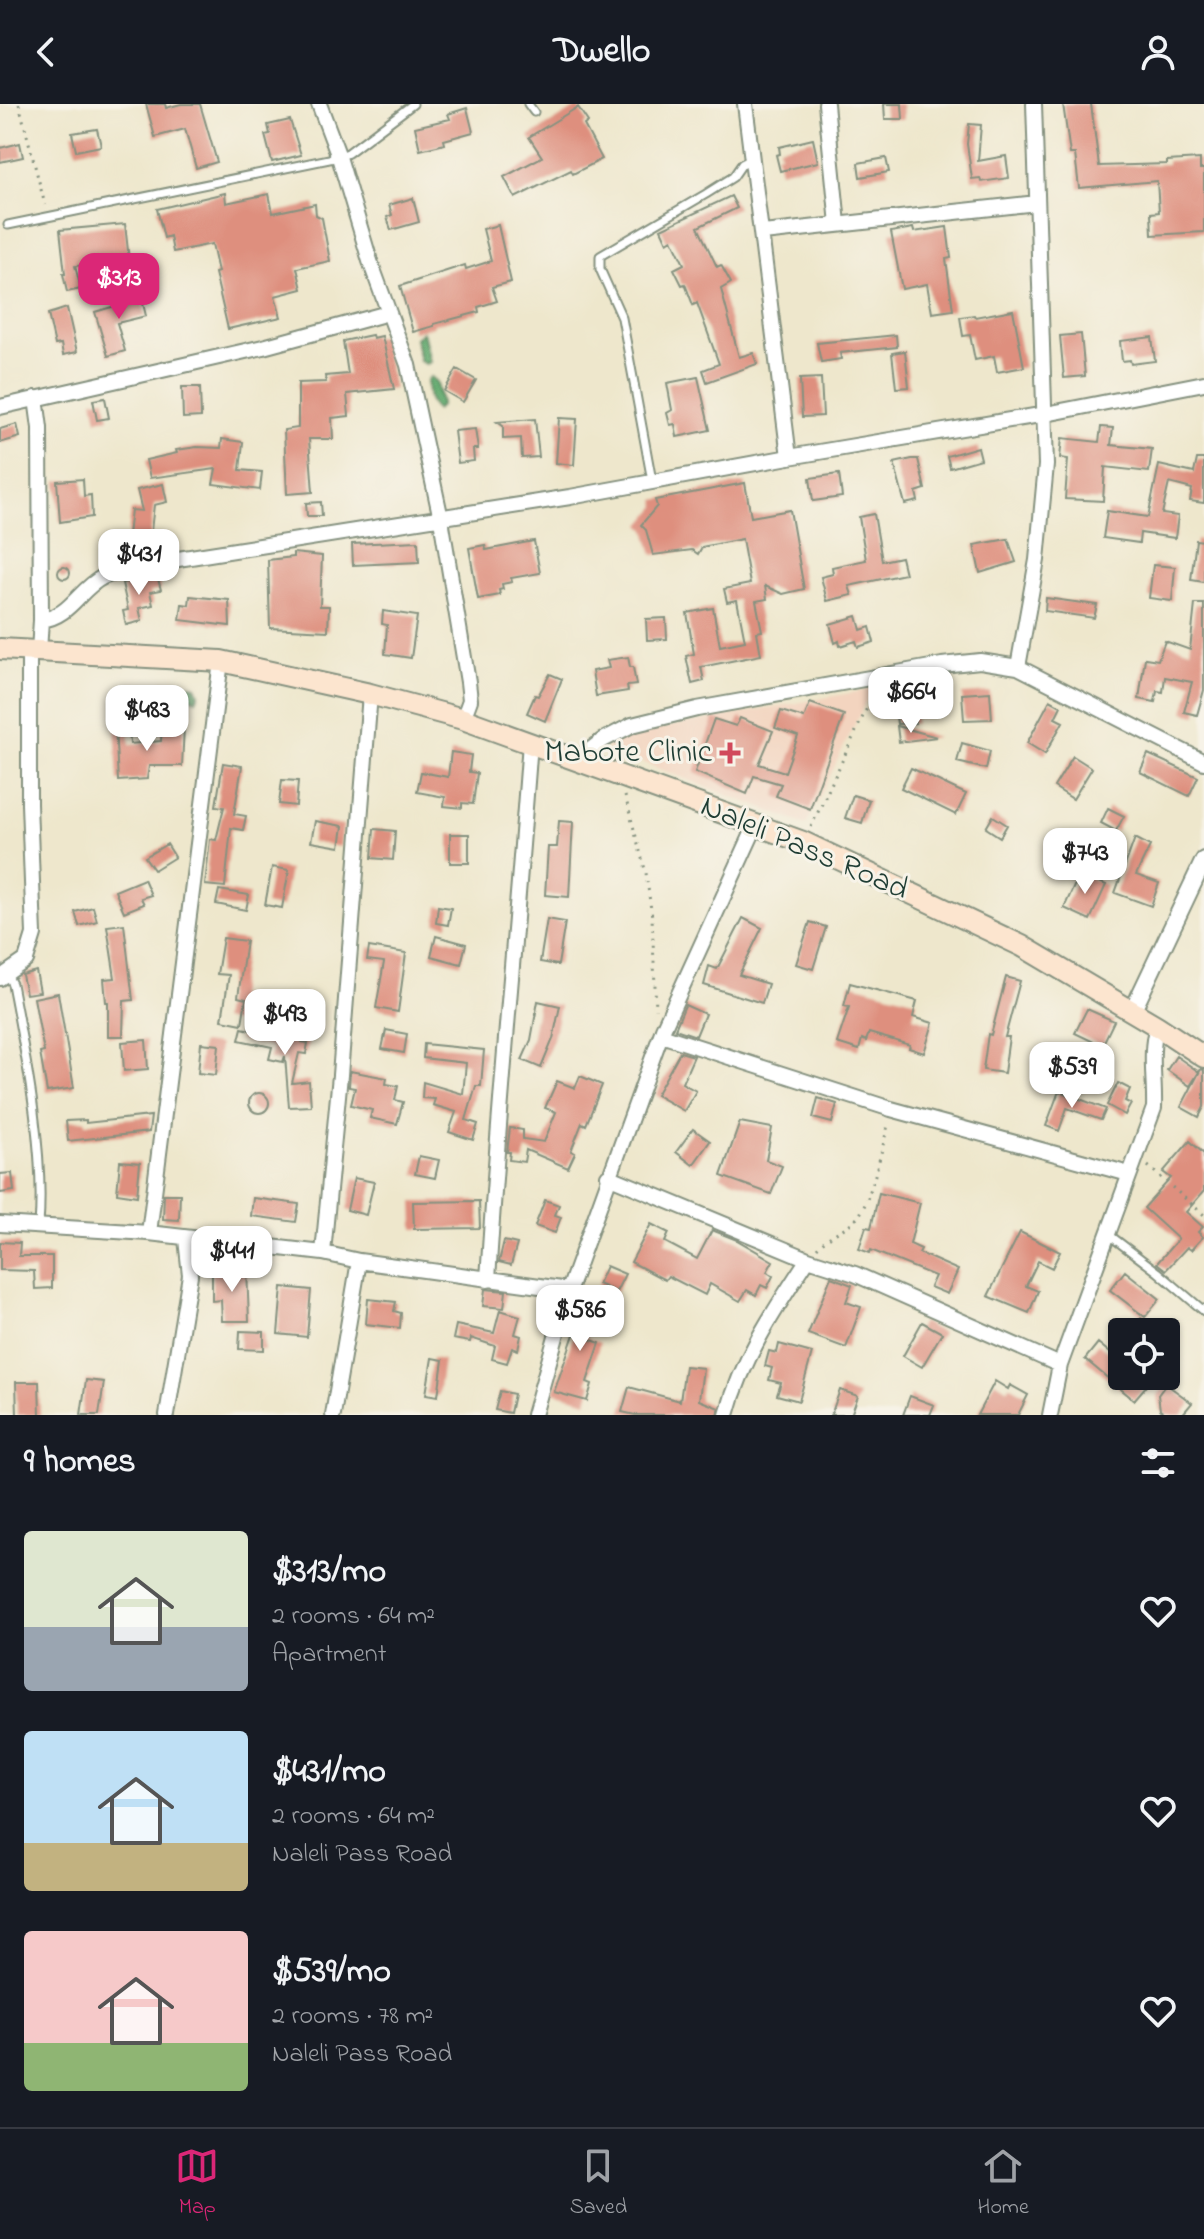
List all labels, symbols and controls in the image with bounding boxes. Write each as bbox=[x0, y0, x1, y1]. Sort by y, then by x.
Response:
text: Dwello bbox=[554, 26, 650, 79]
icon: back bbox=[24, 30, 68, 74]
icon: person bbox=[1136, 30, 1180, 74]
pin: $313 bbox=[72, 253, 166, 321]
text: $313 bbox=[96, 260, 142, 298]
pin: $431 bbox=[92, 529, 186, 597]
text: $431 bbox=[116, 536, 162, 574]
pin: $664 bbox=[864, 667, 958, 735]
text: $664 bbox=[886, 674, 936, 712]
pin: $483 bbox=[100, 685, 194, 753]
text: $483 bbox=[124, 692, 170, 730]
place label: Mabote Clinic bbox=[544, 730, 713, 777]
marker: Mabote Clinic bbox=[719, 742, 741, 764]
street label: Naleli Pass Road bbox=[693, 784, 915, 914]
pin: $743 bbox=[1038, 828, 1132, 896]
text: $743 bbox=[1061, 835, 1109, 873]
pin: $493 bbox=[238, 989, 332, 1057]
text: $493 bbox=[262, 996, 308, 1034]
pin: $539 bbox=[1025, 1042, 1119, 1110]
text: $539 bbox=[1047, 1049, 1097, 1087]
pin: $441 bbox=[185, 1226, 279, 1294]
text: $441 bbox=[209, 1233, 255, 1271]
pin: $586 bbox=[533, 1285, 627, 1353]
text: $586 bbox=[554, 1292, 606, 1330]
map controls bbox=[1108, 1318, 1180, 1390]
button: locate bbox=[1108, 1318, 1180, 1390]
text: 9 homes bbox=[24, 1438, 136, 1488]
icon: filters bbox=[1136, 1441, 1180, 1485]
text: $313/mo bbox=[272, 1548, 386, 1598]
icon: home bbox=[88, 1563, 184, 1659]
icon: heart bbox=[1136, 1589, 1180, 1633]
text: 2 rooms · 64 m² bbox=[272, 1598, 435, 1636]
text: Apartment bbox=[272, 1636, 386, 1674]
text: $431/mo bbox=[272, 1748, 386, 1798]
icon: home bbox=[88, 1763, 184, 1859]
icon: heart bbox=[1136, 1789, 1180, 1833]
text: 2 rooms · 64 m² bbox=[272, 1798, 435, 1836]
text: Naleli Pass Road bbox=[272, 1836, 452, 1874]
text: $539/mo bbox=[272, 1948, 391, 1998]
icon: home bbox=[88, 1963, 184, 2059]
icon: heart bbox=[1136, 1989, 1180, 2033]
text: 2 rooms · 78 m² bbox=[272, 1998, 433, 2036]
text: Naleli Pass Road bbox=[272, 2036, 452, 2074]
tab: Map bbox=[175, 2144, 219, 2224]
tab: Saved bbox=[570, 2144, 627, 2224]
tab: Home bbox=[978, 2144, 1029, 2224]

